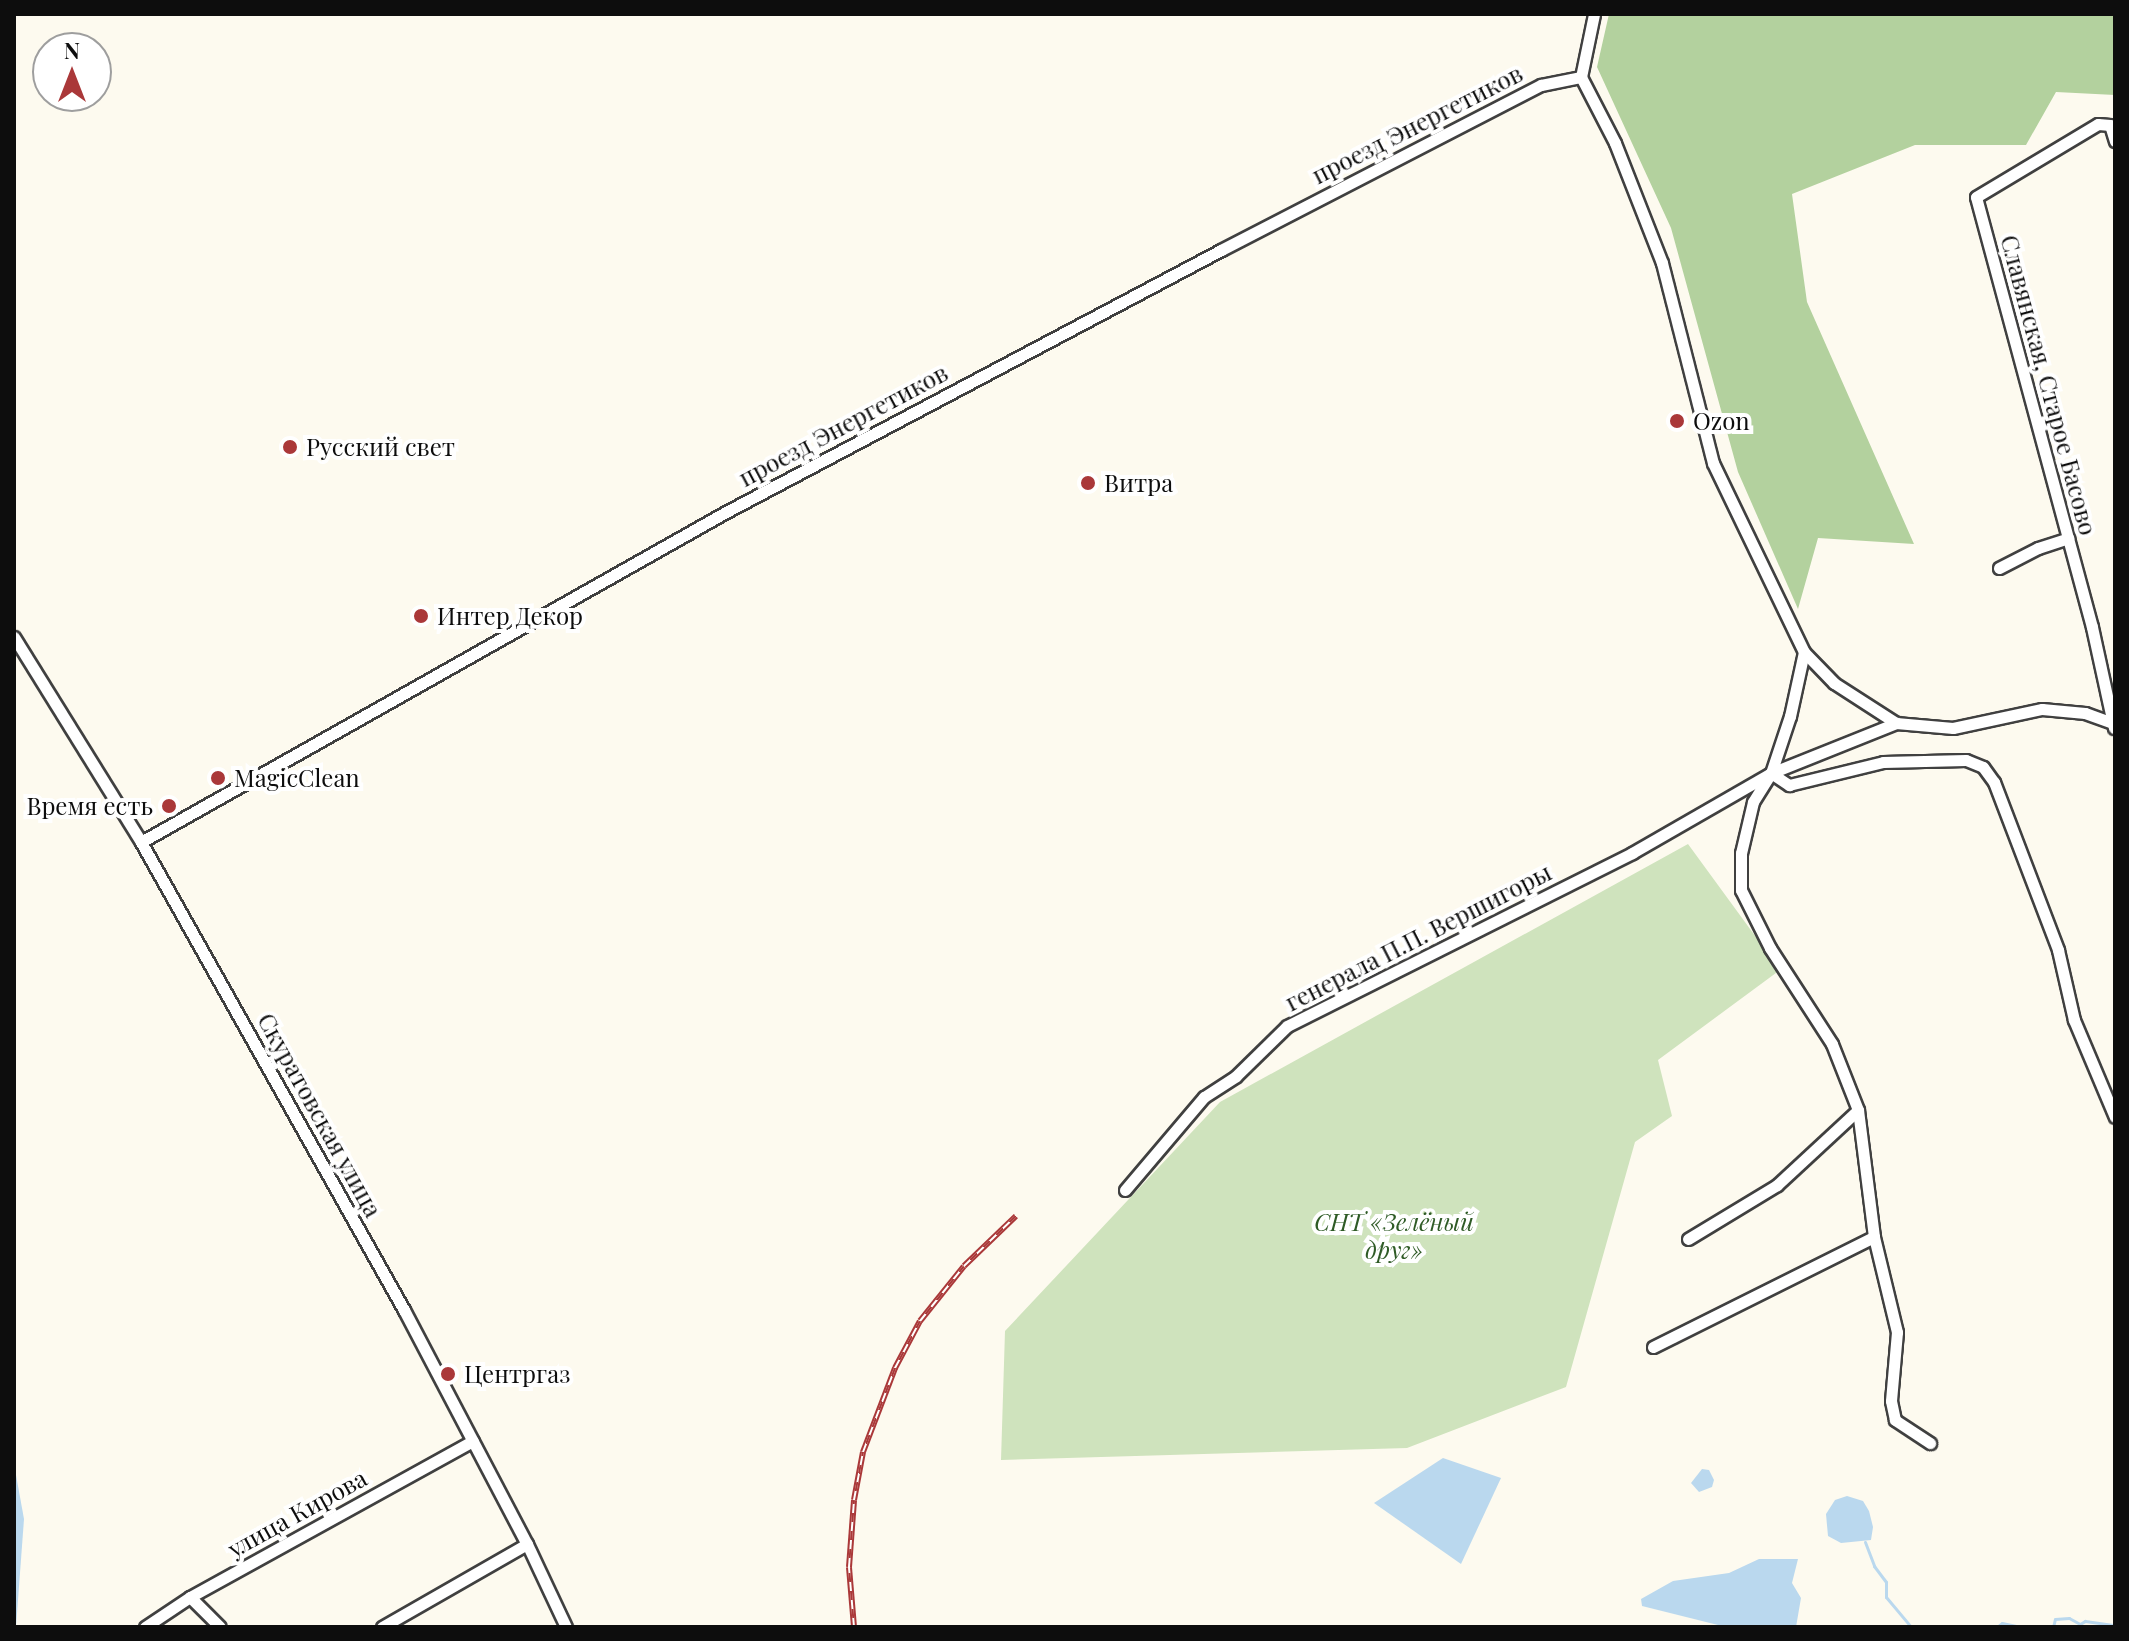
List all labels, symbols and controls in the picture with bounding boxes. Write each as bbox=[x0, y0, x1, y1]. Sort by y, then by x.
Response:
north arrow bbox=[32, 32, 112, 112]
text: N bbox=[64, 35, 80, 65]
street label: проезд Энергетиков bbox=[1307, 58, 1527, 190]
street label: Славянская, Старое Басово bbox=[1995, 232, 2103, 538]
street label: проезд Энергетиков bbox=[734, 358, 952, 492]
place label: Ozon bbox=[1693, 407, 1750, 435]
marker: Ozon bbox=[1668, 412, 1686, 430]
place label: Русский свет bbox=[306, 433, 455, 461]
marker: Русский свет bbox=[281, 438, 299, 456]
place label: Витра bbox=[1104, 469, 1173, 497]
marker: Витра bbox=[1079, 474, 1097, 492]
place label: Интер Декор bbox=[437, 602, 583, 630]
marker: Интер Декор bbox=[412, 607, 430, 625]
place label: MagicClean bbox=[234, 764, 360, 792]
marker: MagicClean bbox=[209, 769, 227, 787]
place label: Время есть bbox=[27, 792, 153, 820]
marker: Время есть bbox=[160, 797, 178, 815]
street label: генерала П.П. Вершигоры bbox=[1280, 857, 1556, 1017]
street label: Скуратовская улица bbox=[252, 1008, 388, 1222]
park label: СНТ «Зелёный друг» bbox=[1314, 1208, 1474, 1264]
place label: Центргаз bbox=[464, 1360, 570, 1388]
marker: Центргаз bbox=[439, 1365, 457, 1383]
street label: улица Кирова bbox=[223, 1463, 371, 1563]

